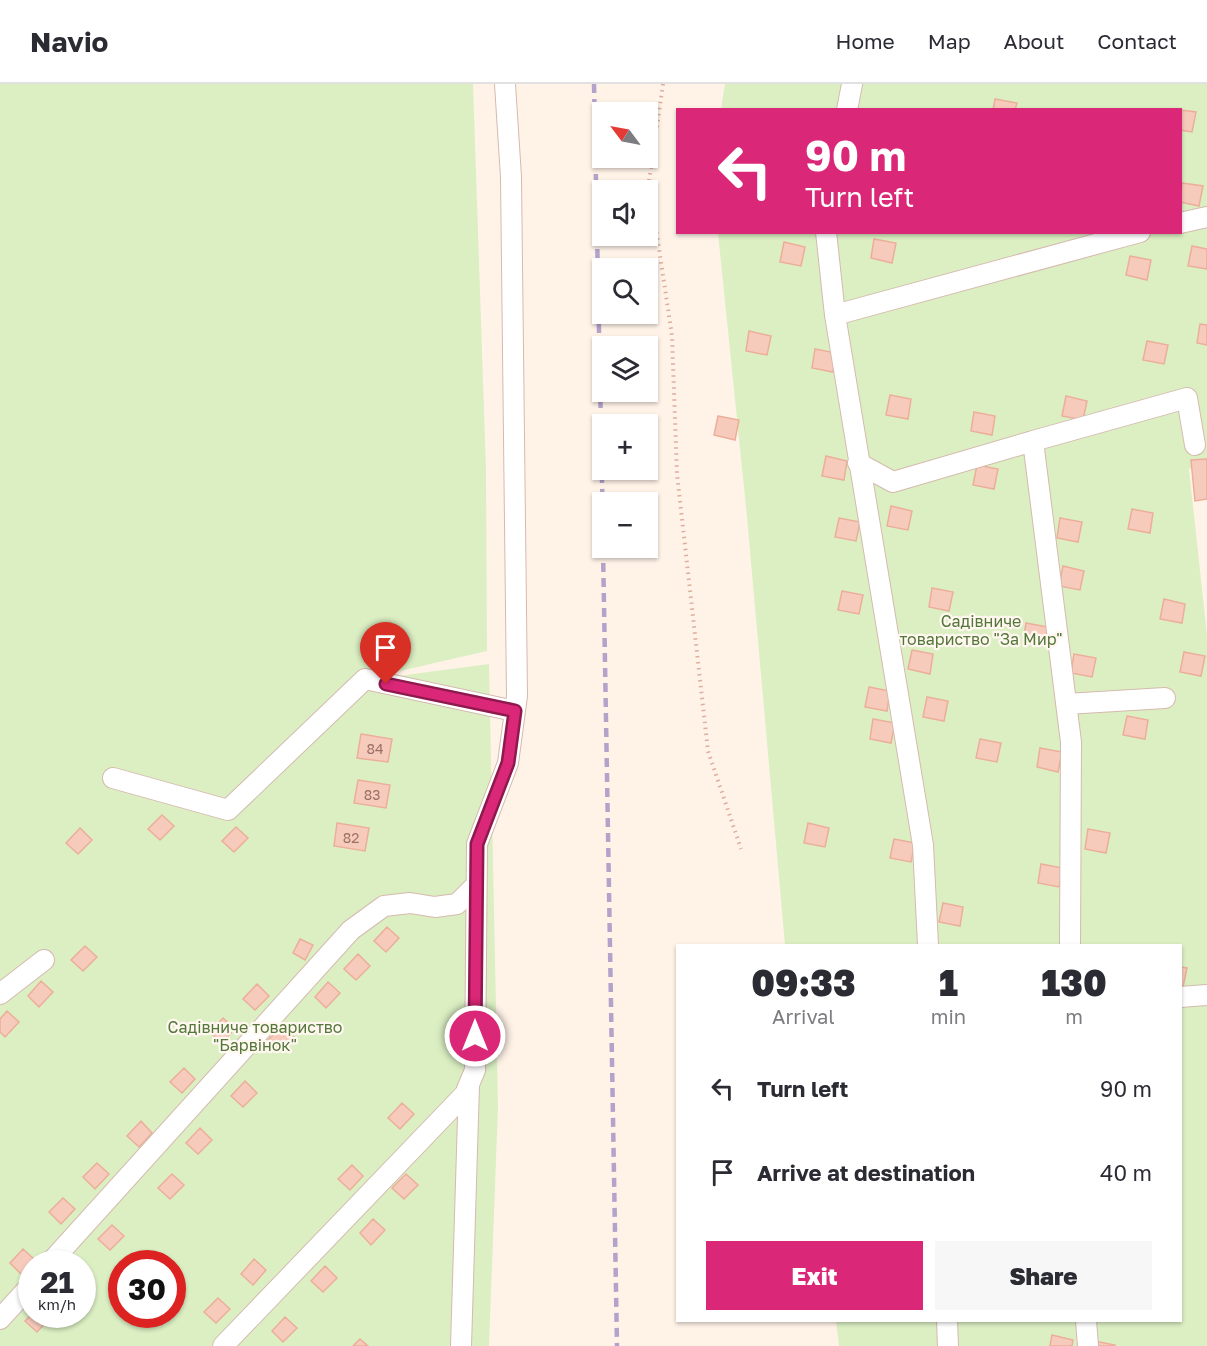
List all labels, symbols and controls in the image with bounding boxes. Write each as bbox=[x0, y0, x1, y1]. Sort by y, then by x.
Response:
text: Navio bbox=[30, 25, 108, 58]
text: Home bbox=[835, 28, 895, 54]
text: Map bbox=[928, 28, 971, 54]
text: About bbox=[1004, 28, 1064, 54]
text: Contact bbox=[1097, 28, 1177, 54]
north arrow bbox=[592, 102, 658, 168]
map controls bbox=[592, 102, 658, 558]
text: 90 m bbox=[805, 130, 906, 180]
icon: left bbox=[706, 132, 784, 210]
button: sound bbox=[592, 180, 658, 246]
text: Turn left bbox=[805, 181, 914, 213]
button: search bbox=[592, 258, 658, 324]
button: layers bbox=[592, 336, 658, 402]
button: + bbox=[592, 414, 658, 480]
button: − bbox=[592, 492, 658, 558]
park label: Садівниче товариство "За Мир" bbox=[899, 611, 1063, 649]
pin bbox=[360, 622, 411, 684]
icon: arrive bbox=[369, 631, 402, 664]
house number: 84 bbox=[366, 740, 384, 757]
house number: 83 bbox=[364, 786, 380, 803]
house number: 82 bbox=[343, 829, 359, 846]
text: 09:33 bbox=[751, 961, 856, 1004]
text: 1 bbox=[939, 961, 958, 1004]
text: 130 bbox=[1041, 961, 1107, 1004]
position arrow bbox=[443, 1004, 507, 1068]
text: Arrival bbox=[772, 1004, 835, 1028]
text: min bbox=[931, 1004, 966, 1028]
text: m bbox=[1065, 1004, 1083, 1028]
park label: Садівниче товариство "Барвінок" bbox=[168, 1017, 342, 1055]
icon: left bbox=[706, 1072, 739, 1105]
text: Turn left bbox=[757, 1075, 848, 1102]
text: 90 m bbox=[1100, 1075, 1152, 1102]
icon: arrive bbox=[706, 1156, 739, 1189]
text: Arrive at destination bbox=[757, 1159, 975, 1186]
text: 40 m bbox=[1100, 1159, 1152, 1186]
button: Exit bbox=[706, 1241, 923, 1310]
button: Share bbox=[935, 1241, 1152, 1310]
speed limit sign: 30 bbox=[108, 1250, 186, 1328]
text: 21 bbox=[40, 1264, 74, 1300]
text: km/h bbox=[38, 1295, 76, 1313]

